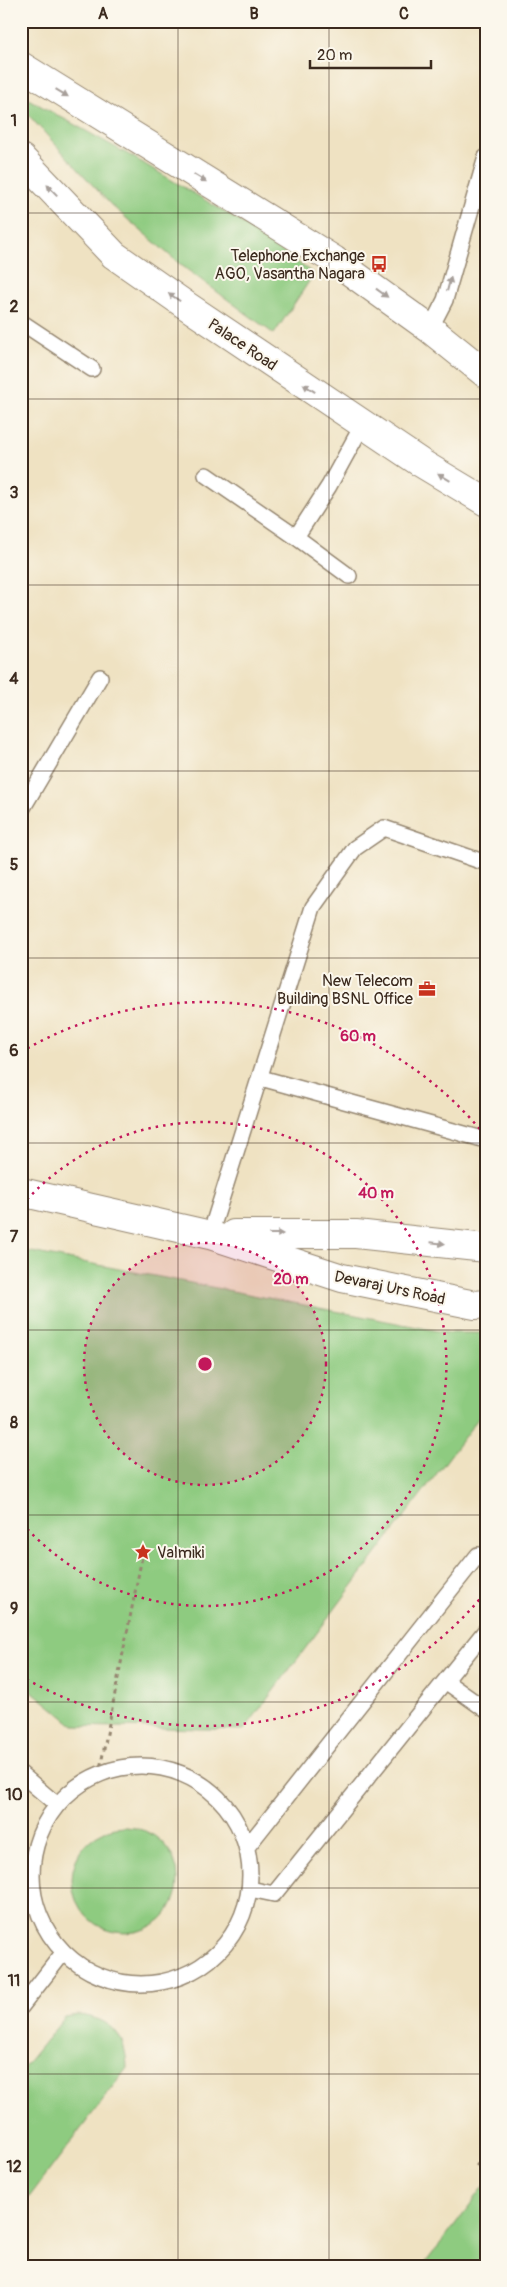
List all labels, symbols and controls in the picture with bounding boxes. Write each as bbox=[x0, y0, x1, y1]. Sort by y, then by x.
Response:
text: A bbox=[98, 4, 109, 24]
text: B bbox=[249, 4, 259, 24]
text: C bbox=[399, 4, 409, 24]
scale bar bbox=[310, 38, 431, 70]
text: 20 m bbox=[317, 46, 352, 65]
one-way arrow bbox=[55, 89, 68, 98]
text: 1 bbox=[11, 111, 17, 131]
one-way arrow bbox=[194, 174, 207, 183]
one-way arrow bbox=[46, 185, 58, 197]
place label: Telephone Exchange AGO, Vasantha Nagara bbox=[215, 246, 365, 284]
bus stop icon: Telephone Exchange AGO, Vasantha Nagara bbox=[369, 254, 389, 274]
one-way arrow bbox=[446, 277, 454, 292]
one-way arrow bbox=[375, 288, 388, 299]
one-way arrow bbox=[167, 292, 180, 302]
text: 2 bbox=[10, 297, 19, 317]
street label: Palace Road bbox=[204, 314, 281, 375]
one-way arrow bbox=[302, 383, 315, 392]
one-way arrow bbox=[438, 473, 451, 482]
text: 3 bbox=[10, 483, 19, 503]
text: 4 bbox=[9, 669, 19, 689]
text: 5 bbox=[10, 855, 19, 875]
place label: New Telecom Building BSNL Office bbox=[277, 971, 413, 1009]
office icon: New Telecom Building BSNL Office bbox=[417, 979, 437, 999]
text: 60 m bbox=[340, 1027, 376, 1046]
text: 6 bbox=[9, 1041, 19, 1061]
text: 40 m bbox=[358, 1184, 394, 1203]
text: 7 bbox=[10, 1227, 19, 1247]
one-way arrow bbox=[269, 1230, 285, 1238]
one-way arrow bbox=[431, 1239, 447, 1247]
street label: Devaraj Urs Road bbox=[332, 1266, 447, 1310]
text: 20 m bbox=[273, 1270, 309, 1289]
centre of rings bbox=[196, 1355, 214, 1373]
text: 8 bbox=[10, 1413, 18, 1433]
place icon: Valmiki bbox=[133, 1542, 153, 1562]
place label: Valmiki bbox=[157, 1543, 205, 1563]
text: 9 bbox=[10, 1599, 18, 1619]
text: 10 bbox=[5, 1785, 23, 1805]
text: 11 bbox=[8, 1971, 20, 1991]
text: 12 bbox=[6, 2157, 22, 2177]

